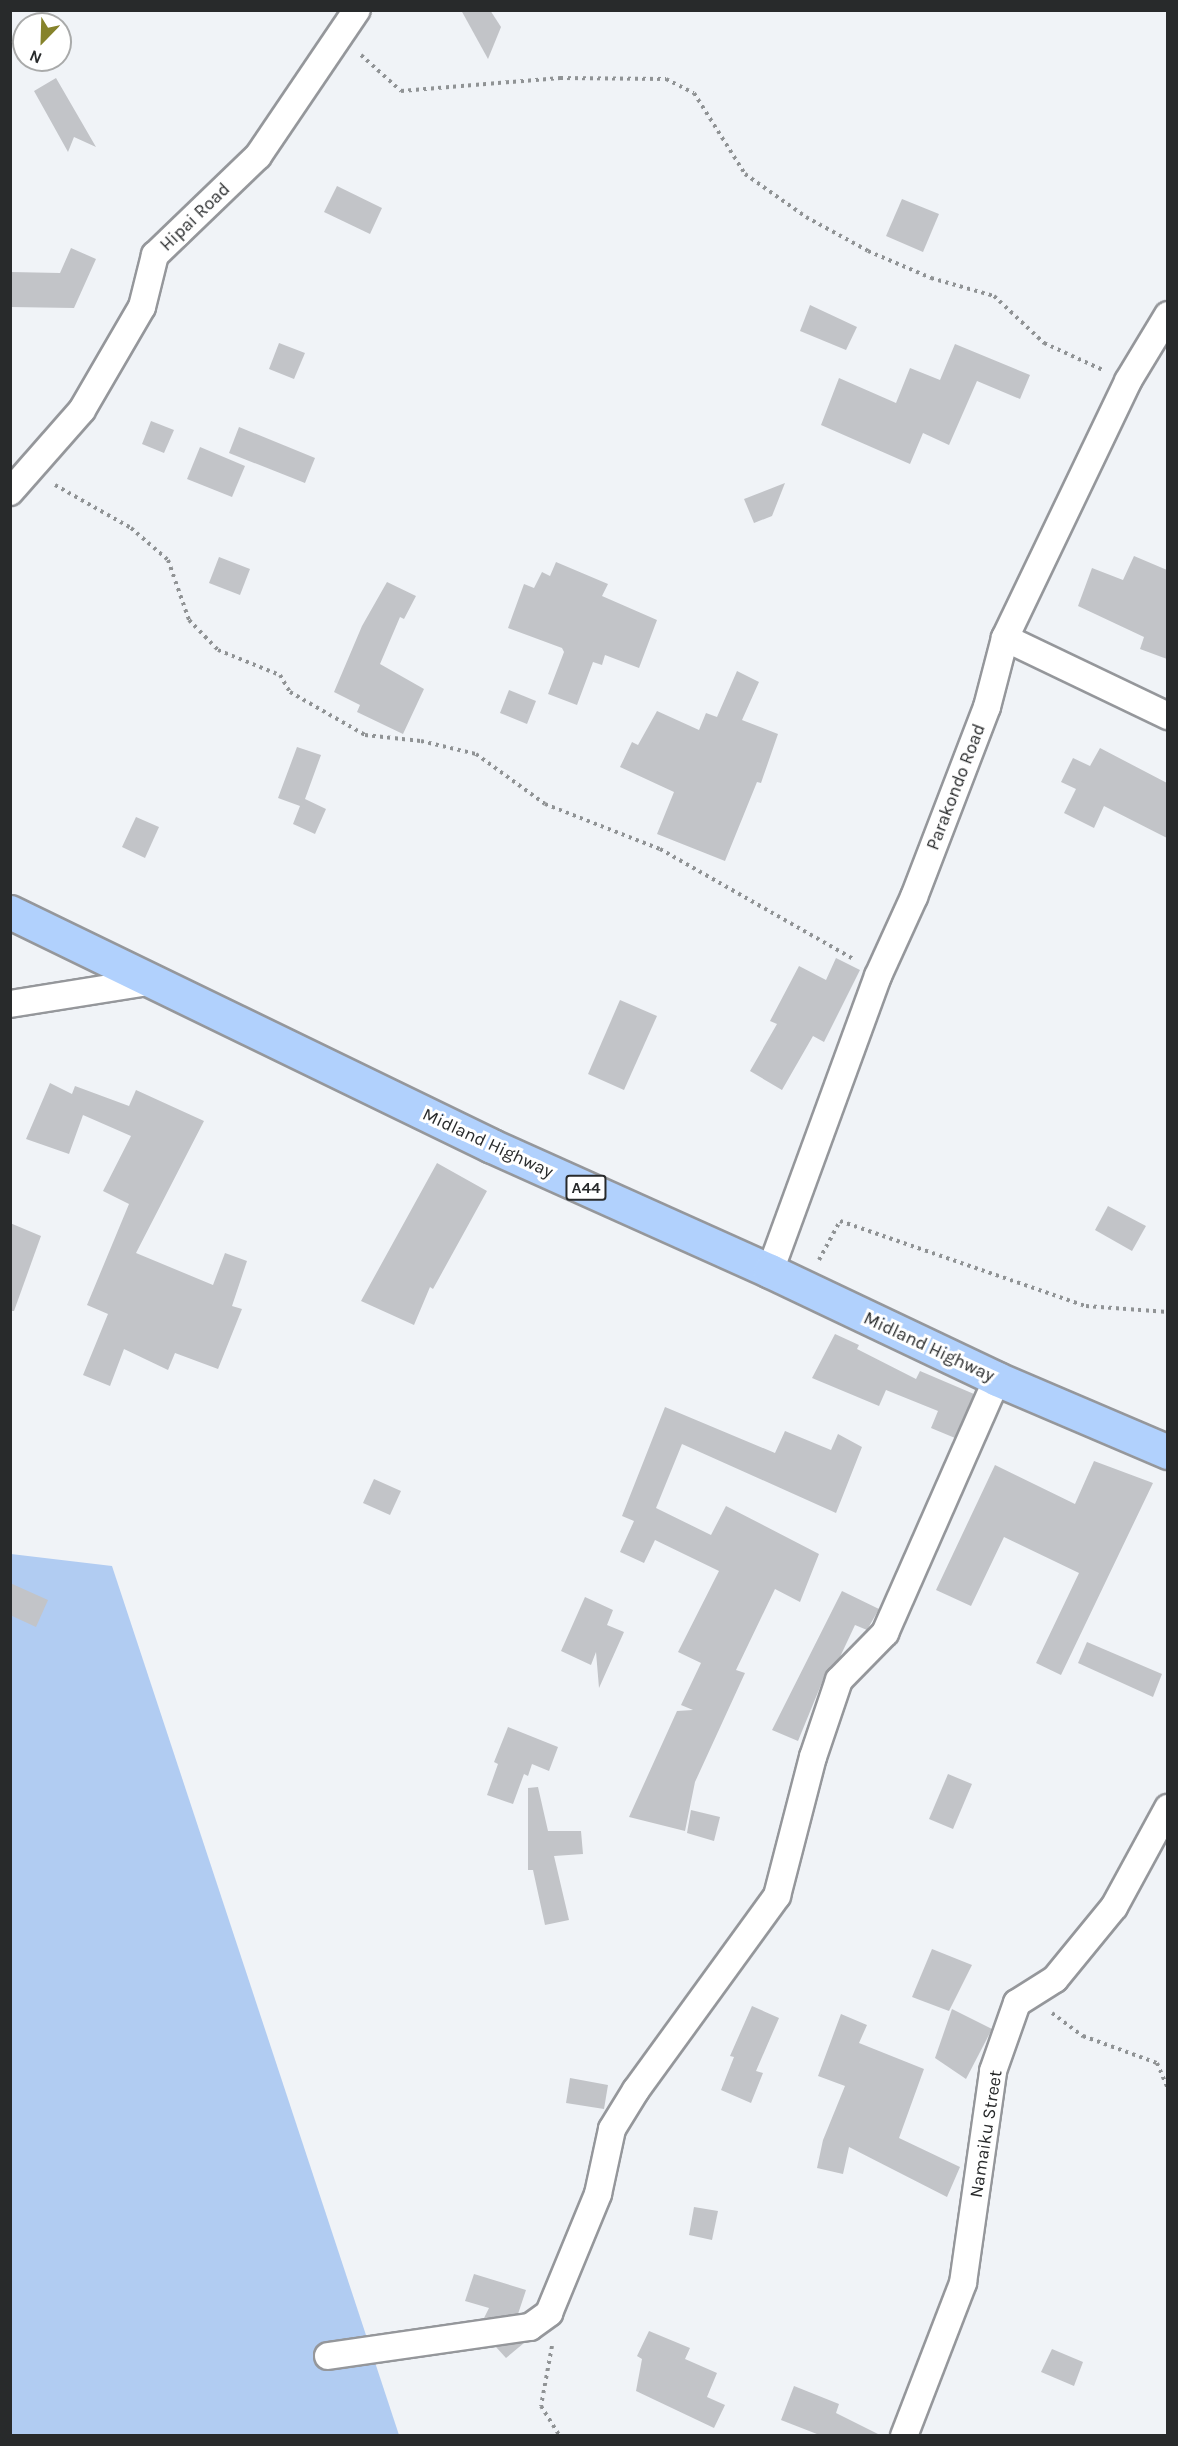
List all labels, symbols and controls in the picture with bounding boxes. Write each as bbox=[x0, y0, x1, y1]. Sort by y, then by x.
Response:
north arrow bbox=[12, 12, 72, 72]
text: N bbox=[27, 46, 45, 68]
street label: Hipai Road bbox=[156, 178, 234, 256]
street label: Parakondo Road bbox=[922, 721, 990, 853]
street label: Midland Highway bbox=[419, 1103, 557, 1183]
road number: A44 bbox=[565, 1175, 607, 1201]
street label: Midland Highway bbox=[860, 1307, 998, 1387]
street label: Namaiku Street bbox=[965, 2069, 1007, 2199]

